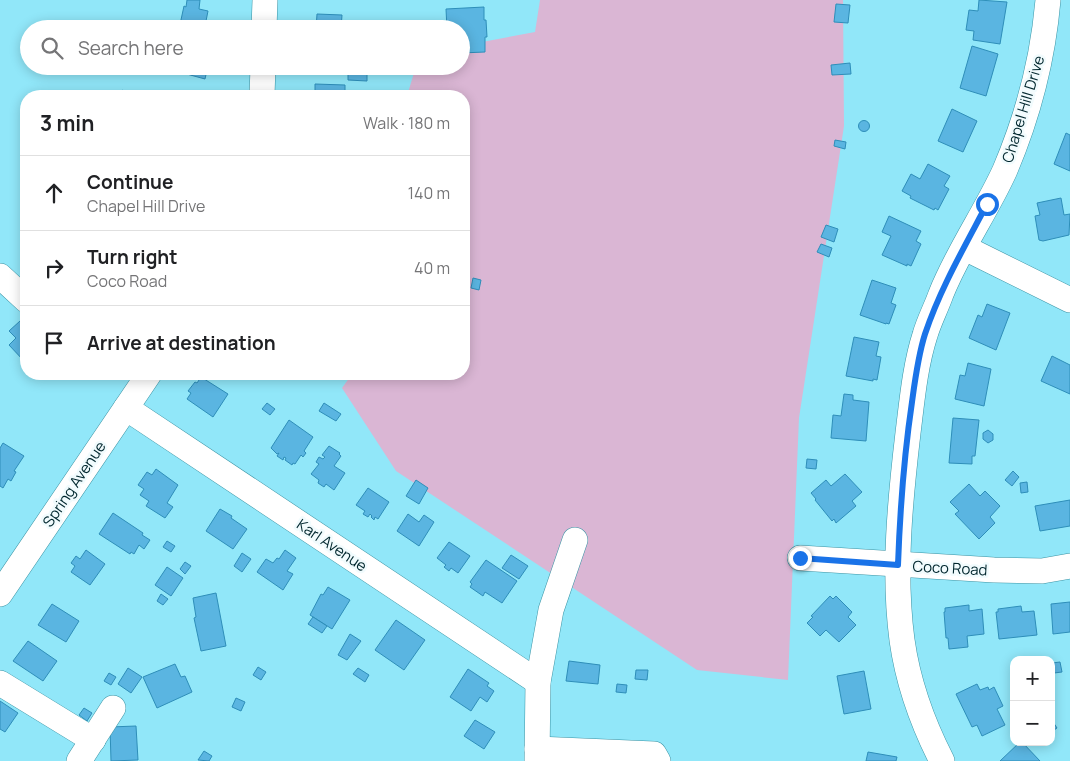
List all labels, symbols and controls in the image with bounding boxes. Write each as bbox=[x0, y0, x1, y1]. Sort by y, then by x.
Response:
search box bbox=[20, 20, 470, 75]
icon: search bbox=[38, 34, 66, 62]
text: Search here bbox=[78, 35, 184, 61]
street label: Chapel Hill Drive bbox=[997, 53, 1049, 165]
text: 3 min bbox=[40, 109, 94, 137]
text: Walk · 180 m bbox=[363, 112, 450, 134]
text: Continue bbox=[87, 169, 173, 195]
icon: ahead bbox=[40, 179, 68, 207]
text: 140 m bbox=[408, 182, 450, 204]
route start bbox=[976, 193, 999, 216]
text: Chapel Hill Drive bbox=[87, 195, 205, 217]
text: Turn right bbox=[87, 244, 177, 270]
icon: right bbox=[40, 254, 68, 282]
text: 40 m bbox=[414, 257, 450, 279]
text: Coco Road bbox=[87, 270, 167, 292]
icon: arrive bbox=[40, 329, 68, 357]
text: Arrive at destination bbox=[87, 330, 276, 356]
street label: Spring Avenue bbox=[38, 437, 111, 531]
street label: Karl Avenue bbox=[293, 514, 371, 576]
route end bbox=[789, 547, 812, 570]
street label: Coco Road bbox=[912, 556, 988, 580]
map controls bbox=[1010, 656, 1055, 746]
button: + bbox=[1010, 656, 1055, 701]
button: − bbox=[1010, 701, 1055, 746]

